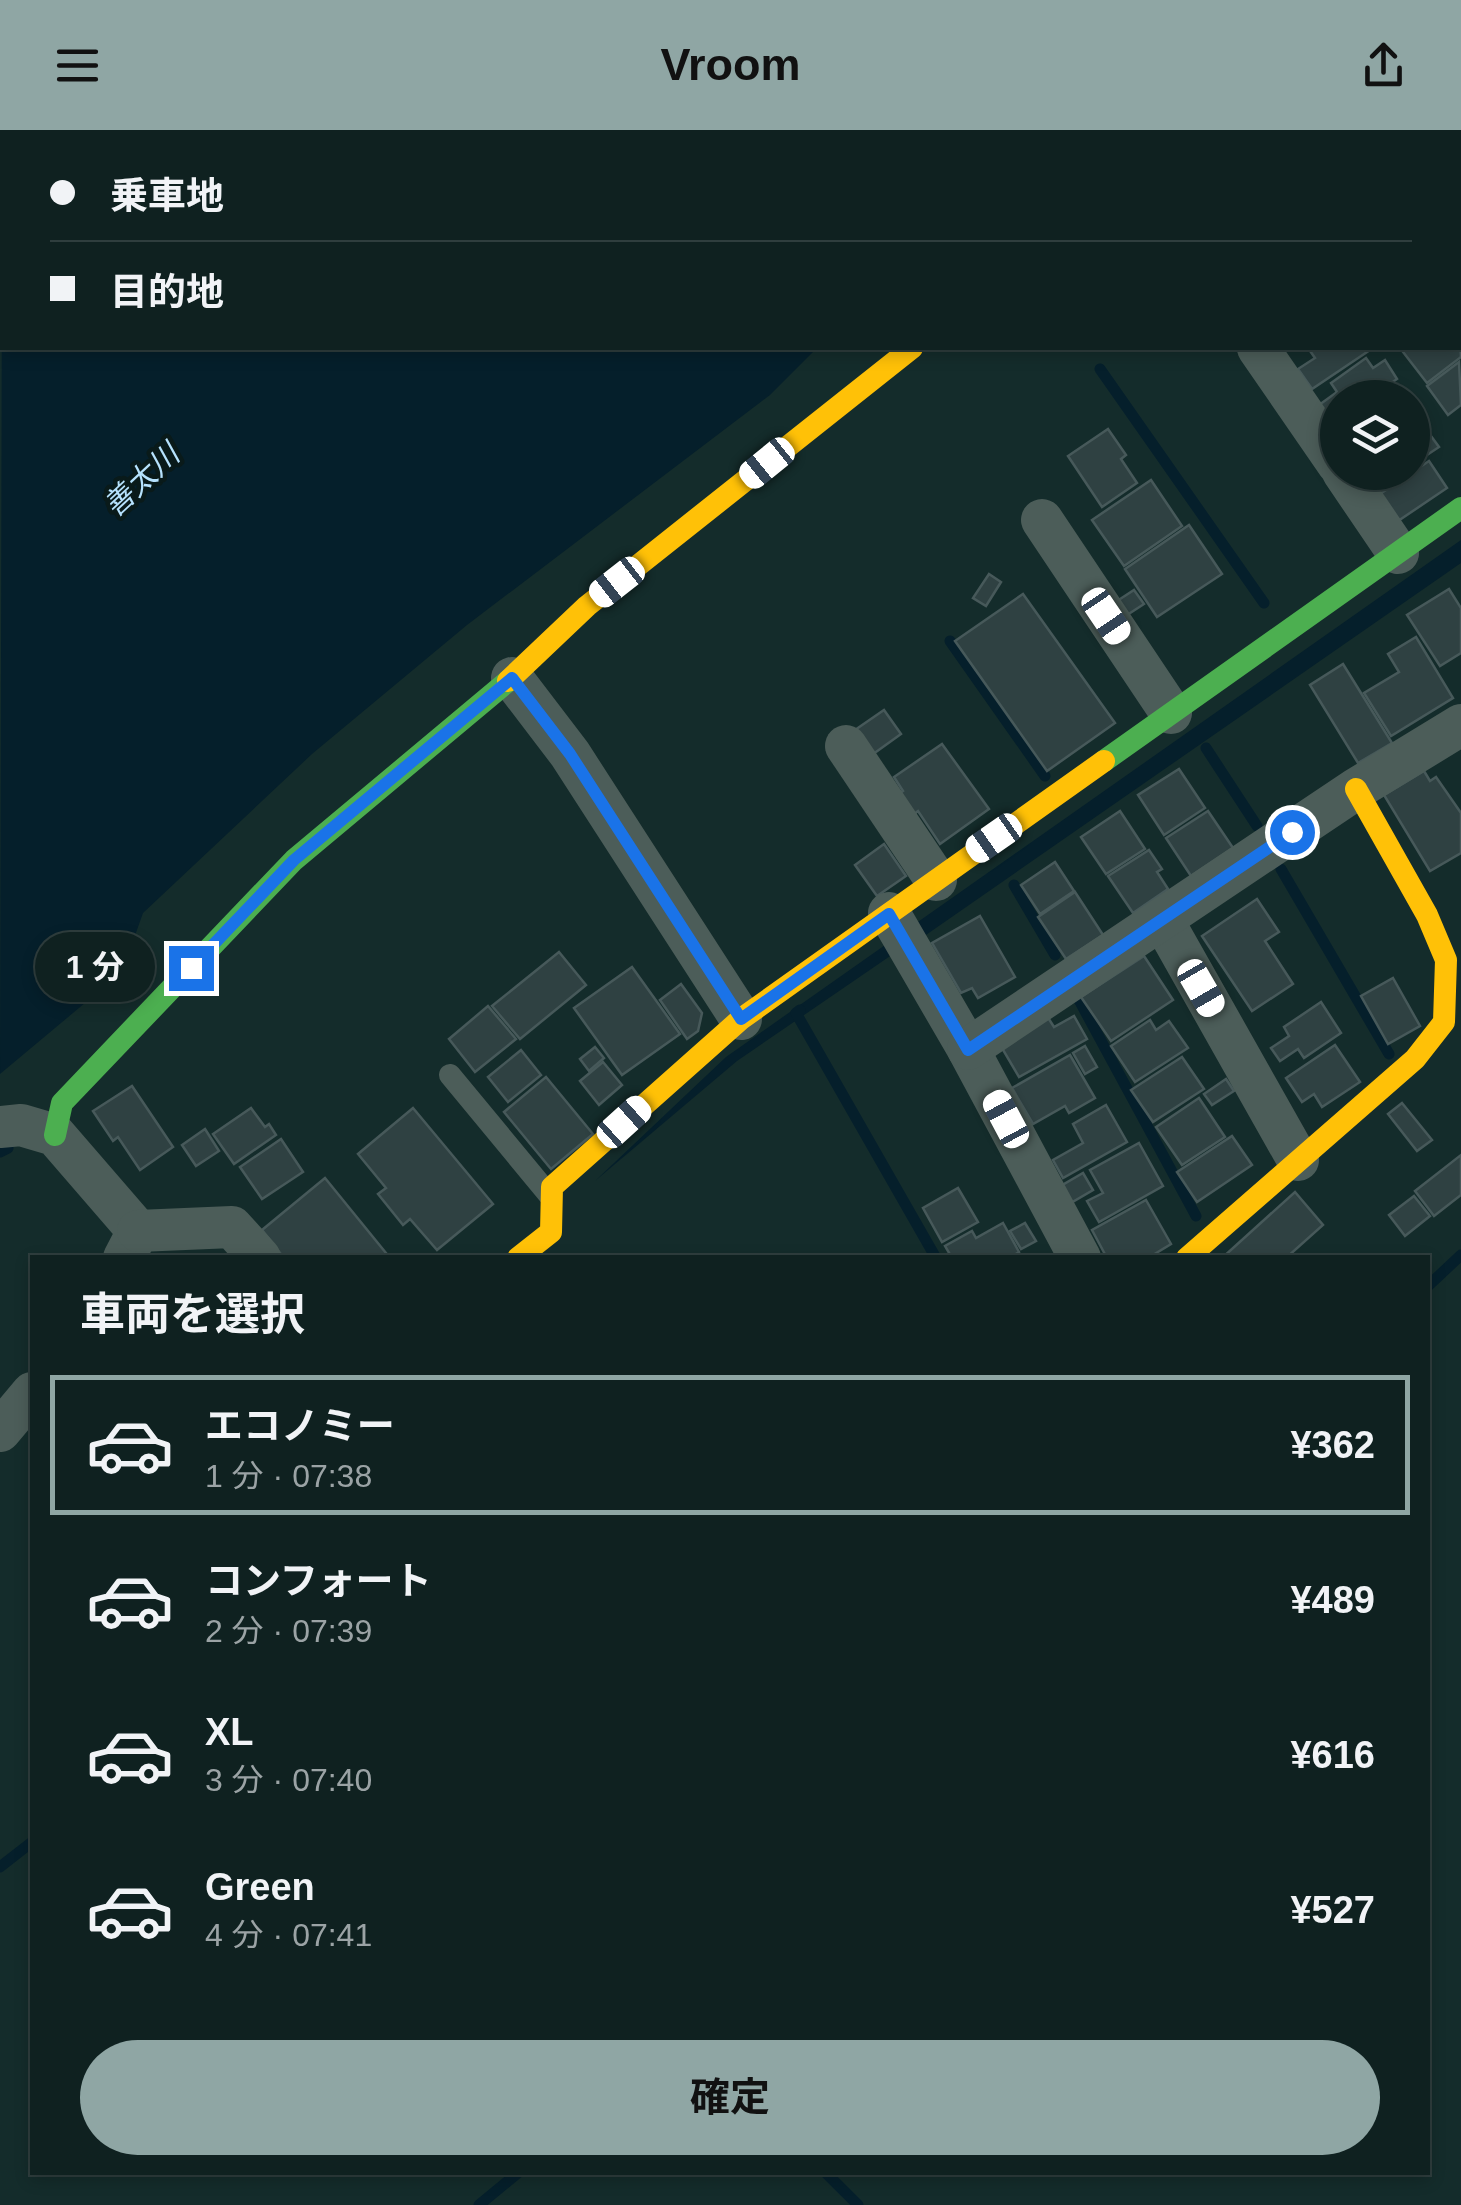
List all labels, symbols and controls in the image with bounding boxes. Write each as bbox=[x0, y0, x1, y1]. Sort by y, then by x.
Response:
icon: menu bbox=[50, 38, 105, 93]
icon: share bbox=[1356, 38, 1411, 93]
text: Vroom bbox=[660, 39, 801, 90]
text: 乗車地 bbox=[110, 175, 224, 217]
text: 目的地 bbox=[110, 271, 224, 313]
map controls bbox=[1320, 380, 1430, 490]
button: layers bbox=[1320, 380, 1430, 490]
car bbox=[734, 432, 800, 494]
water label: 善太川 bbox=[97, 435, 187, 523]
car bbox=[584, 552, 650, 612]
car bbox=[1077, 583, 1135, 649]
car bbox=[961, 809, 1027, 867]
route start bbox=[1270, 810, 1315, 855]
callout: 1 分 bbox=[36, 933, 156, 1003]
route end bbox=[169, 946, 214, 991]
text: 1 分 bbox=[66, 949, 124, 985]
car bbox=[1173, 955, 1229, 1021]
car bbox=[979, 1085, 1033, 1153]
car bbox=[592, 1091, 656, 1153]
text: 車両を選択 bbox=[80, 1289, 305, 1340]
icon: car bbox=[85, 1400, 175, 1490]
text: エコノミー bbox=[205, 1405, 395, 1447]
text: ¥362 bbox=[1290, 1424, 1375, 1466]
text: 1 分 · 07:38 bbox=[205, 1458, 372, 1494]
icon: car bbox=[85, 1555, 175, 1645]
text: コンフォート bbox=[205, 1560, 432, 1602]
text: ¥489 bbox=[1290, 1579, 1375, 1621]
text: 2 分 · 07:39 bbox=[205, 1613, 372, 1649]
icon: car bbox=[85, 1710, 175, 1800]
text: XL bbox=[205, 1711, 254, 1753]
text: ¥616 bbox=[1290, 1734, 1375, 1776]
text: 3 分 · 07:40 bbox=[205, 1762, 372, 1798]
icon: car bbox=[85, 1865, 175, 1955]
text: Green bbox=[205, 1866, 315, 1908]
text: ¥527 bbox=[1290, 1889, 1375, 1931]
text: 4 分 · 07:41 bbox=[205, 1917, 372, 1953]
button: 確定 bbox=[80, 2040, 1380, 2155]

